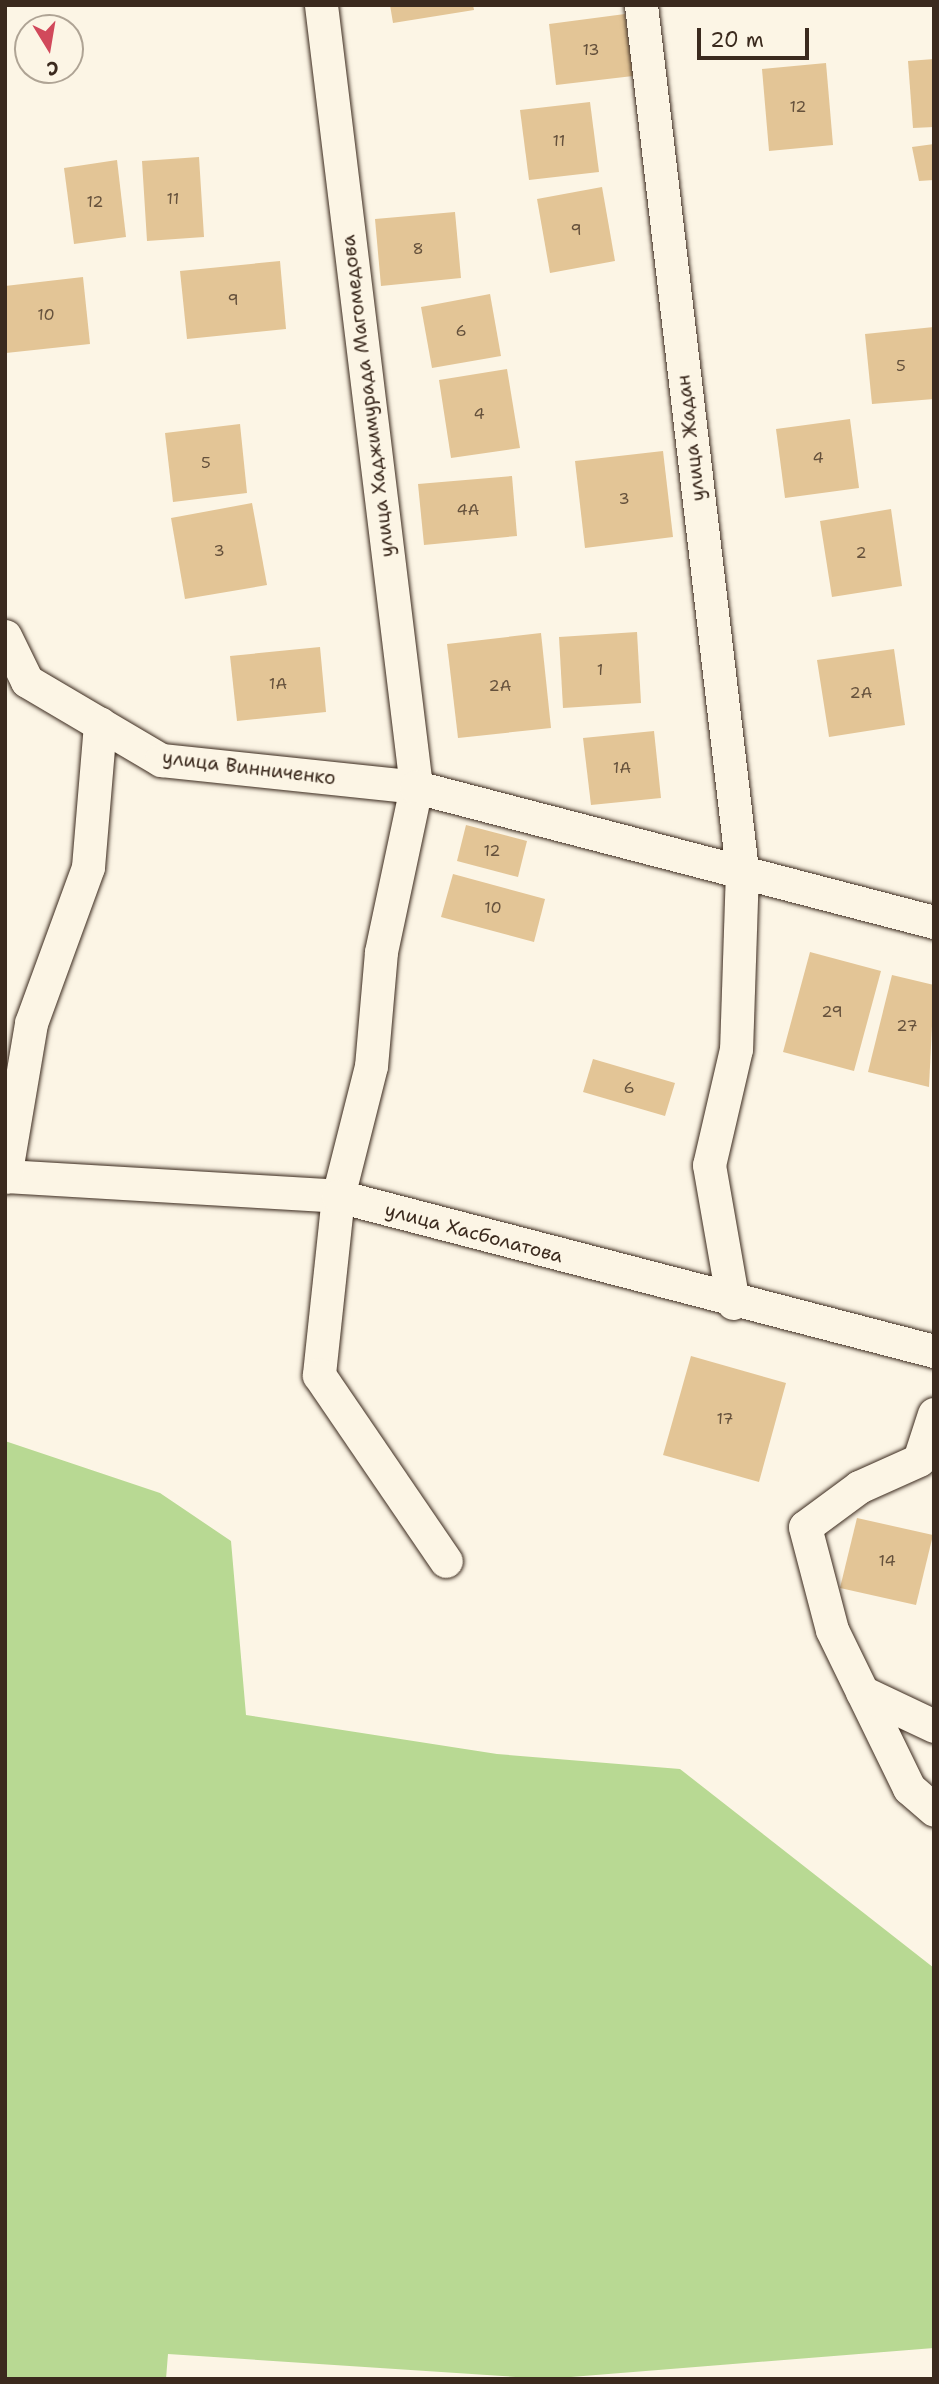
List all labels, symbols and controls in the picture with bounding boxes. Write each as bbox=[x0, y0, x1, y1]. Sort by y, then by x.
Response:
north arrow bbox=[14, 14, 84, 84]
scale bar bbox=[701, 14, 813, 58]
text: 20 m bbox=[710, 26, 764, 54]
house number: 13 bbox=[582, 40, 600, 60]
text: С bbox=[45, 55, 61, 82]
house number: 12 bbox=[789, 97, 807, 117]
house number: 11 bbox=[553, 131, 565, 151]
house number: 11 bbox=[167, 189, 179, 209]
house number: 12 bbox=[86, 192, 104, 212]
house number: 9 bbox=[570, 220, 582, 240]
street label: улица Хаджимурада Магомедова bbox=[337, 234, 399, 558]
house number: 8 bbox=[412, 239, 424, 259]
house number: 9 bbox=[227, 290, 239, 310]
house number: 10 bbox=[37, 305, 55, 325]
house number: 6 bbox=[455, 321, 467, 341]
house number: 5 bbox=[896, 356, 906, 376]
street label: улица Жадан bbox=[672, 373, 710, 503]
house number: 4 bbox=[473, 404, 485, 424]
house number: 4 bbox=[812, 448, 824, 468]
house number: 5 bbox=[201, 453, 211, 473]
house number: 3 bbox=[618, 489, 630, 509]
house number: 4А bbox=[457, 500, 479, 520]
house number: 3 bbox=[213, 541, 225, 561]
house number: 2 bbox=[855, 543, 867, 563]
house number: 1 bbox=[597, 660, 603, 680]
house number: 1А bbox=[269, 674, 287, 694]
house number: 2А bbox=[489, 676, 511, 696]
house number: 2А bbox=[850, 683, 872, 703]
street label: улица Винниченко bbox=[161, 746, 337, 790]
house number: 1А bbox=[613, 758, 631, 778]
house number: 12 bbox=[483, 841, 501, 861]
house number: 10 bbox=[484, 898, 502, 918]
house number: 29 bbox=[821, 1002, 843, 1022]
house number: 27 bbox=[896, 1016, 918, 1036]
house number: 6 bbox=[623, 1078, 635, 1098]
street label: улица Хасболатова bbox=[382, 1198, 566, 1268]
house number: 17 bbox=[716, 1409, 734, 1429]
house number: 14 bbox=[878, 1551, 896, 1571]

